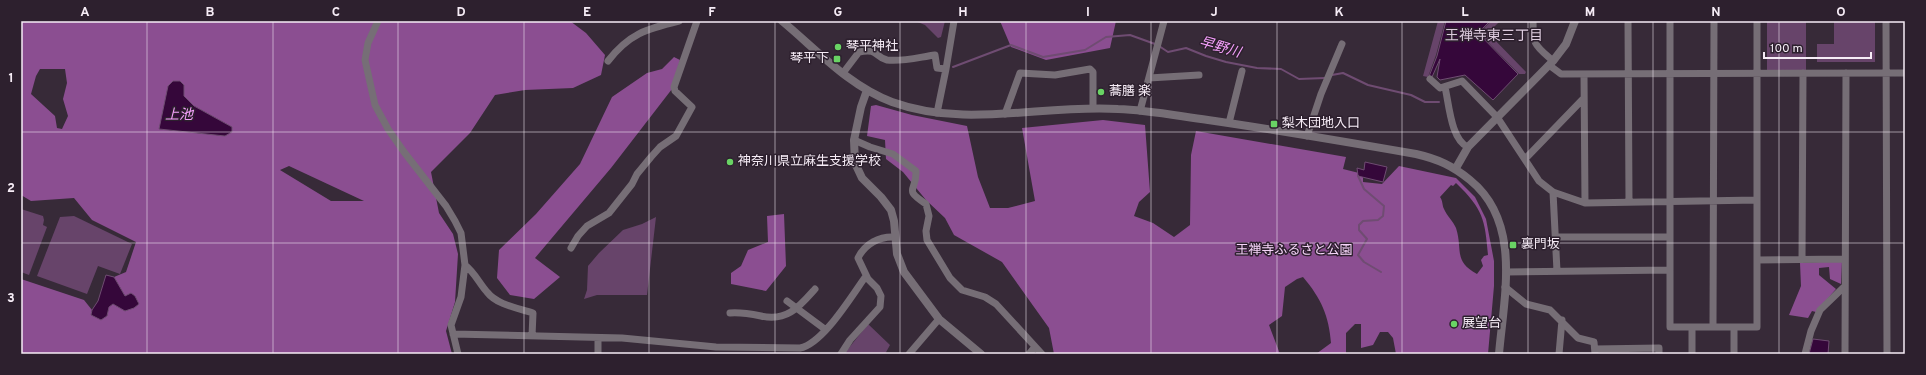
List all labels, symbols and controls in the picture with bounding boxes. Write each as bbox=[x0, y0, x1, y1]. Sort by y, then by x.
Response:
text: A bbox=[80, 5, 90, 21]
text: B bbox=[206, 5, 215, 21]
text: C bbox=[332, 5, 340, 21]
text: D bbox=[456, 5, 466, 21]
text: E bbox=[583, 5, 591, 21]
text: F bbox=[708, 5, 716, 21]
text: G bbox=[834, 5, 843, 21]
text: H bbox=[958, 5, 968, 21]
text: I bbox=[1086, 5, 1090, 21]
text: J bbox=[1210, 5, 1218, 21]
text: K bbox=[1334, 5, 1344, 21]
text: L bbox=[1461, 5, 1469, 21]
text: M bbox=[1585, 5, 1595, 21]
text: N bbox=[1711, 5, 1721, 21]
text: O bbox=[1836, 5, 1846, 21]
district label: 王禅寺東三丁目 bbox=[1445, 28, 1543, 45]
water label: 早野川 bbox=[1197, 34, 1244, 63]
scale bar bbox=[1764, 34, 1871, 60]
place label: 琴平神社 bbox=[846, 39, 898, 55]
text: 100 m bbox=[1770, 41, 1803, 57]
marker: 琴平神社 bbox=[833, 42, 843, 52]
place label: 琴平下 bbox=[790, 51, 829, 67]
marker: 琴平下 bbox=[832, 54, 842, 64]
text: 1 bbox=[8, 71, 14, 87]
place label: 蕎膳 楽 bbox=[1109, 83, 1151, 100]
marker: 蕎膳 楽 bbox=[1096, 87, 1106, 97]
water label: 上池 bbox=[165, 107, 195, 124]
place label: 梨木団地入口 bbox=[1282, 116, 1360, 132]
marker: 梨木団地入口 bbox=[1269, 119, 1279, 129]
place label: 神奈川県立麻生支援学校 bbox=[738, 153, 881, 170]
marker: 神奈川県立麻生支援学校 bbox=[725, 157, 735, 167]
text: 2 bbox=[7, 181, 15, 197]
place label: 裏門坂 bbox=[1521, 237, 1560, 253]
marker: 裏門坂 bbox=[1508, 240, 1518, 250]
park label: 王禅寺ふるさと公園 bbox=[1235, 243, 1353, 259]
text: 3 bbox=[7, 291, 15, 307]
place label: 展望台 bbox=[1462, 316, 1501, 332]
marker: 展望台 bbox=[1449, 319, 1459, 329]

